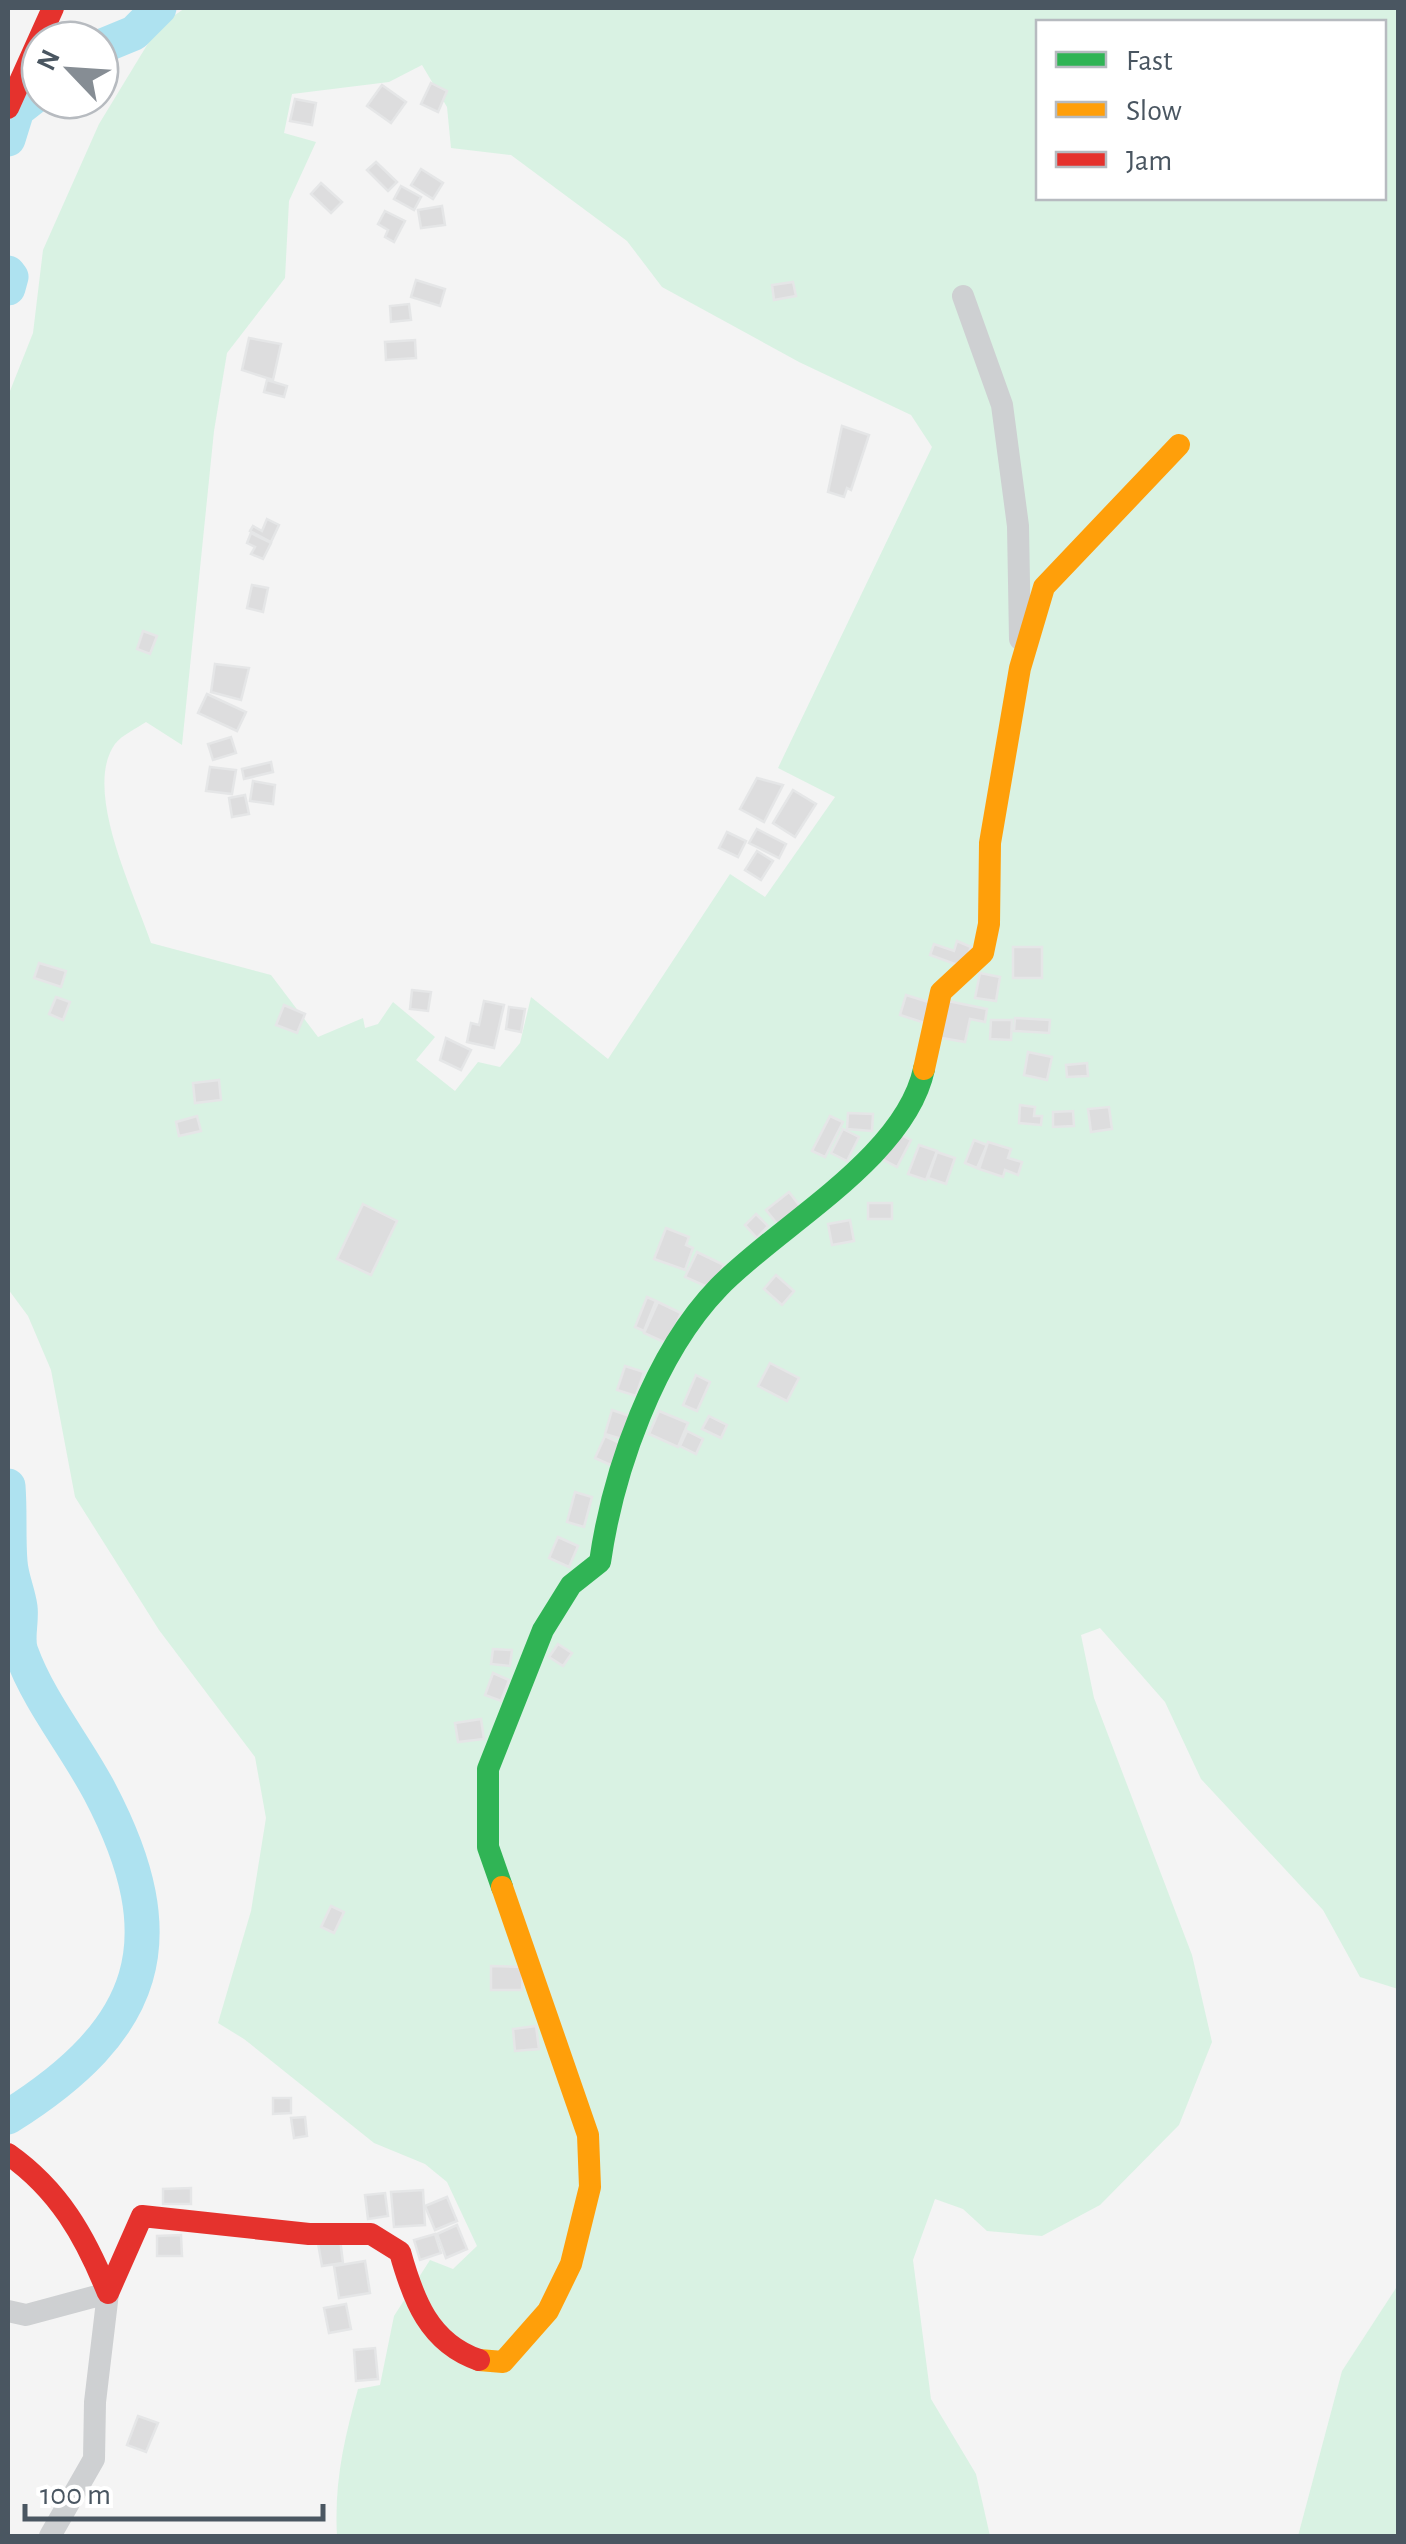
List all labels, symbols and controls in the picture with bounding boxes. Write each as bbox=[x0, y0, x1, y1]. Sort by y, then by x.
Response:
north arrow bbox=[20, 20, 120, 120]
legend bbox=[1036, 20, 1386, 200]
text: N bbox=[32, 46, 66, 75]
text: Fast bbox=[1126, 46, 1173, 76]
text: Slow bbox=[1126, 96, 1182, 126]
text: Jam bbox=[1126, 146, 1172, 176]
scale bar bbox=[25, 2459, 322, 2521]
text: 100 m bbox=[40, 2480, 111, 2510]

